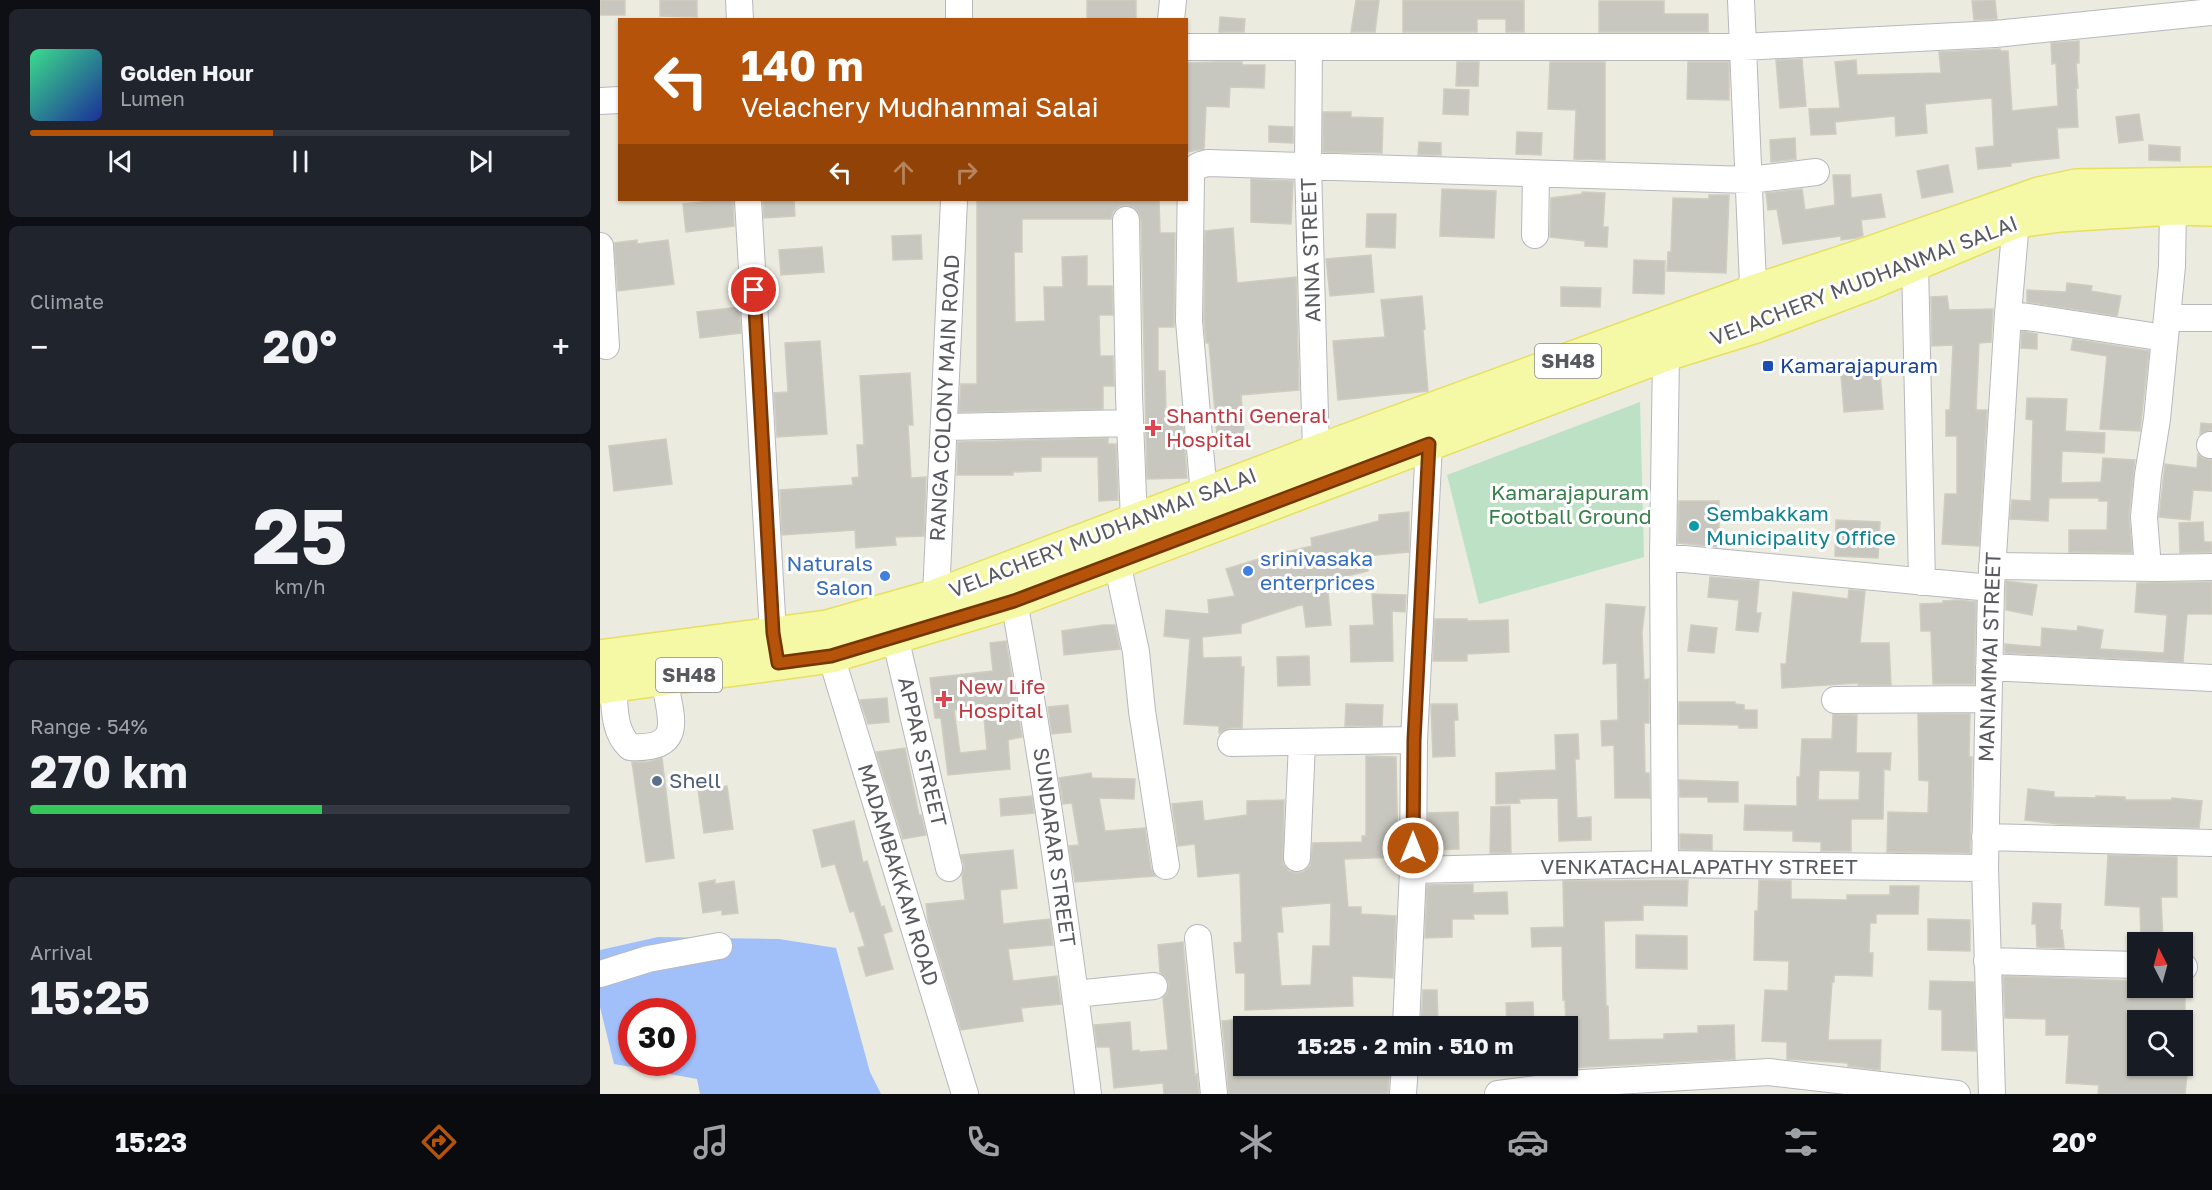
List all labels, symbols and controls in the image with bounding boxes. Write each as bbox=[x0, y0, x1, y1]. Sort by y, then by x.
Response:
text: 140 m bbox=[741, 40, 863, 90]
icon: left bbox=[642, 42, 720, 120]
text: Golden Hour bbox=[120, 59, 254, 86]
text: Lumen bbox=[120, 86, 185, 110]
text: Velachery Mudhanmai Salai bbox=[741, 91, 1099, 123]
icon: previous bbox=[104, 145, 137, 178]
icon: pause bbox=[284, 145, 317, 178]
icon: next bbox=[464, 145, 497, 178]
icon: left bbox=[824, 156, 857, 189]
icon: ahead bbox=[887, 156, 920, 189]
icon: right bbox=[950, 156, 983, 189]
street label: ANNA STREET bbox=[1294, 177, 1326, 323]
street label: VELACHERY MUDHANMAI SALAI bbox=[1706, 209, 2021, 351]
street label: RANGA COLONY MAIN ROAD bbox=[924, 254, 965, 542]
pin bbox=[728, 264, 779, 315]
icon: arrive bbox=[737, 273, 770, 306]
text: Climate bbox=[30, 289, 104, 313]
text: 20° bbox=[263, 319, 337, 373]
text: − bbox=[30, 327, 48, 366]
text: + bbox=[552, 327, 570, 366]
road number: SH48 bbox=[1535, 344, 1601, 378]
place label: Kamarajapuram bbox=[1780, 352, 1938, 378]
marker: Kamarajapuram bbox=[1761, 359, 1775, 373]
place label: Shanthi General Hospital bbox=[1166, 402, 1328, 452]
marker: Shanthi General Hospital bbox=[1144, 419, 1162, 437]
street label: VELACHERY MUDHANMAI SALAI bbox=[945, 461, 1260, 603]
park label: Kamarajapuram Football Ground bbox=[1488, 479, 1652, 529]
text: 25 bbox=[252, 488, 348, 581]
place label: Sembakkam Municipality Office bbox=[1706, 500, 1896, 550]
marker: Sembakkam Municipality Office bbox=[1687, 519, 1701, 533]
place label: srinivasaka enterprices bbox=[1260, 545, 1375, 595]
place label: Naturals Salon bbox=[787, 550, 873, 600]
street label: MANIAMMAI STREET bbox=[1972, 551, 2006, 762]
marker: srinivasaka enterprices bbox=[1241, 564, 1255, 578]
marker: Naturals Salon bbox=[878, 569, 892, 583]
text: km/h bbox=[275, 574, 325, 598]
road number: SH48 bbox=[656, 658, 722, 692]
place label: New Life Hospital bbox=[958, 673, 1045, 723]
street label: APPAR STREET bbox=[893, 674, 953, 829]
marker: New Life Hospital bbox=[935, 690, 953, 708]
text: Range · 54% bbox=[30, 714, 148, 738]
text: 270 km bbox=[30, 744, 188, 798]
street label: SUNDARAR STREET bbox=[1028, 746, 1082, 948]
street label: MADAMBAKKAM ROAD bbox=[853, 760, 945, 989]
place label: Shell bbox=[669, 767, 721, 793]
marker: Shell bbox=[650, 774, 664, 788]
position arrow bbox=[1381, 816, 1445, 880]
street label: VENKATACHALAPATHY STREET bbox=[1540, 853, 1858, 879]
north arrow bbox=[2127, 932, 2193, 998]
map controls bbox=[2127, 932, 2193, 1076]
text: Arrival bbox=[30, 940, 93, 964]
text: 15:25 bbox=[30, 970, 150, 1024]
speed limit sign: 30 bbox=[618, 998, 696, 1076]
button: search bbox=[2127, 1010, 2193, 1076]
text: 15:25 · 2 min · 510 m bbox=[1297, 1032, 1514, 1059]
icon: directions bbox=[418, 1121, 460, 1163]
icon: music bbox=[690, 1121, 732, 1163]
icon: phone bbox=[962, 1121, 1004, 1163]
icon: climate bbox=[1235, 1121, 1277, 1163]
icon: car bbox=[1507, 1121, 1549, 1163]
icon: filters bbox=[1780, 1121, 1822, 1163]
text: 15:23 bbox=[115, 1126, 187, 1158]
text: 20° bbox=[2052, 1126, 2097, 1158]

